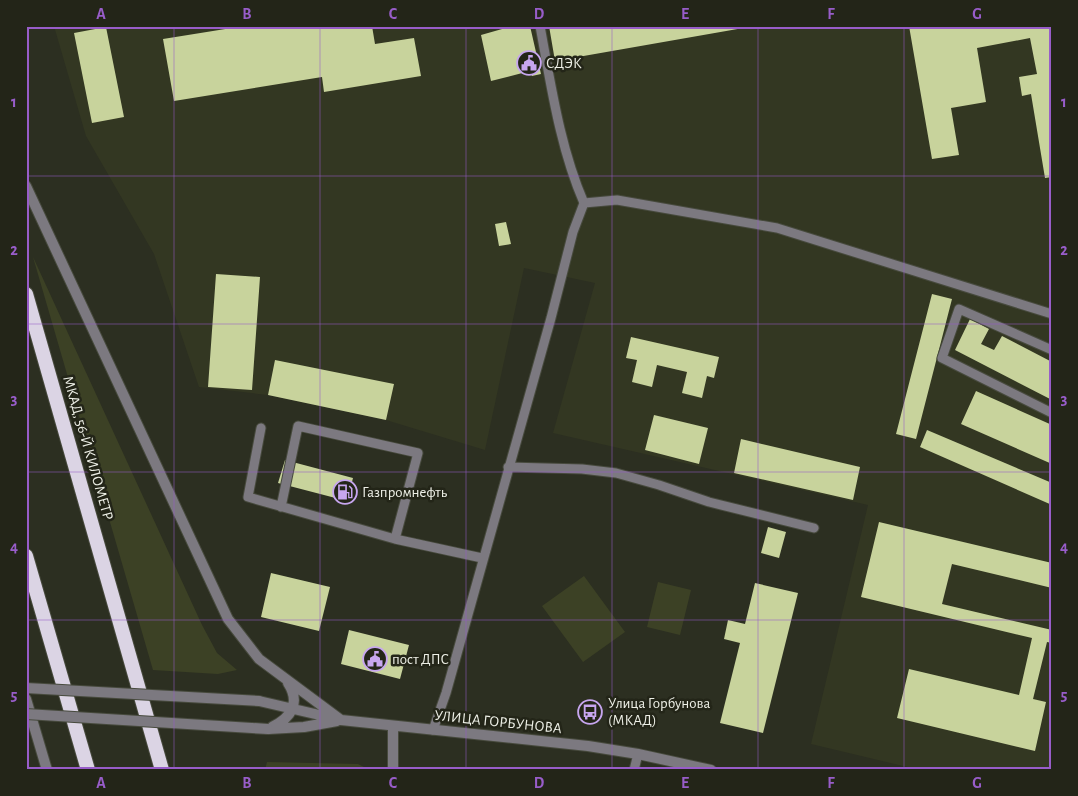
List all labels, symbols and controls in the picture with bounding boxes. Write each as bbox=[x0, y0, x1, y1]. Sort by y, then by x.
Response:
text: A bbox=[96, 6, 106, 22]
text: B bbox=[242, 6, 252, 22]
text: C bbox=[389, 6, 398, 22]
text: D bbox=[534, 6, 545, 22]
text: E bbox=[681, 6, 689, 22]
text: F bbox=[827, 6, 835, 22]
text: G bbox=[972, 6, 982, 22]
public building icon: СДЭК bbox=[516, 50, 542, 76]
place label: СДЭК bbox=[546, 56, 582, 71]
text: 1 bbox=[11, 94, 17, 110]
text: 1 bbox=[1061, 94, 1067, 110]
text: 2 bbox=[10, 242, 18, 258]
text: 2 bbox=[1060, 242, 1068, 258]
street label: МКАД, 56-Й КИЛОМЕТР bbox=[60, 374, 116, 522]
text: 3 bbox=[11, 391, 18, 407]
text: 3 bbox=[1061, 391, 1068, 407]
fuel station icon: Газпромнефть bbox=[332, 479, 358, 505]
place label: Газпромнефть bbox=[362, 485, 448, 500]
text: 4 bbox=[10, 539, 18, 555]
text: 4 bbox=[1060, 539, 1068, 555]
public building icon: пост ДПС bbox=[362, 646, 388, 672]
place label: пост ДПС bbox=[392, 652, 449, 667]
text: 5 bbox=[11, 687, 18, 703]
text: 5 bbox=[1061, 687, 1068, 703]
place label: Улица Горбунова (МКАД) bbox=[608, 696, 710, 728]
bus stop icon: Улица Горбунова (МКАД) bbox=[577, 699, 603, 725]
street label: УЛИЦА ГОРБУНОВА bbox=[434, 708, 563, 736]
text: A bbox=[96, 775, 106, 791]
text: B bbox=[242, 775, 252, 791]
text: C bbox=[389, 775, 398, 791]
text: D bbox=[534, 775, 545, 791]
text: E bbox=[681, 775, 689, 791]
text: F bbox=[827, 775, 835, 791]
text: G bbox=[972, 775, 982, 791]

